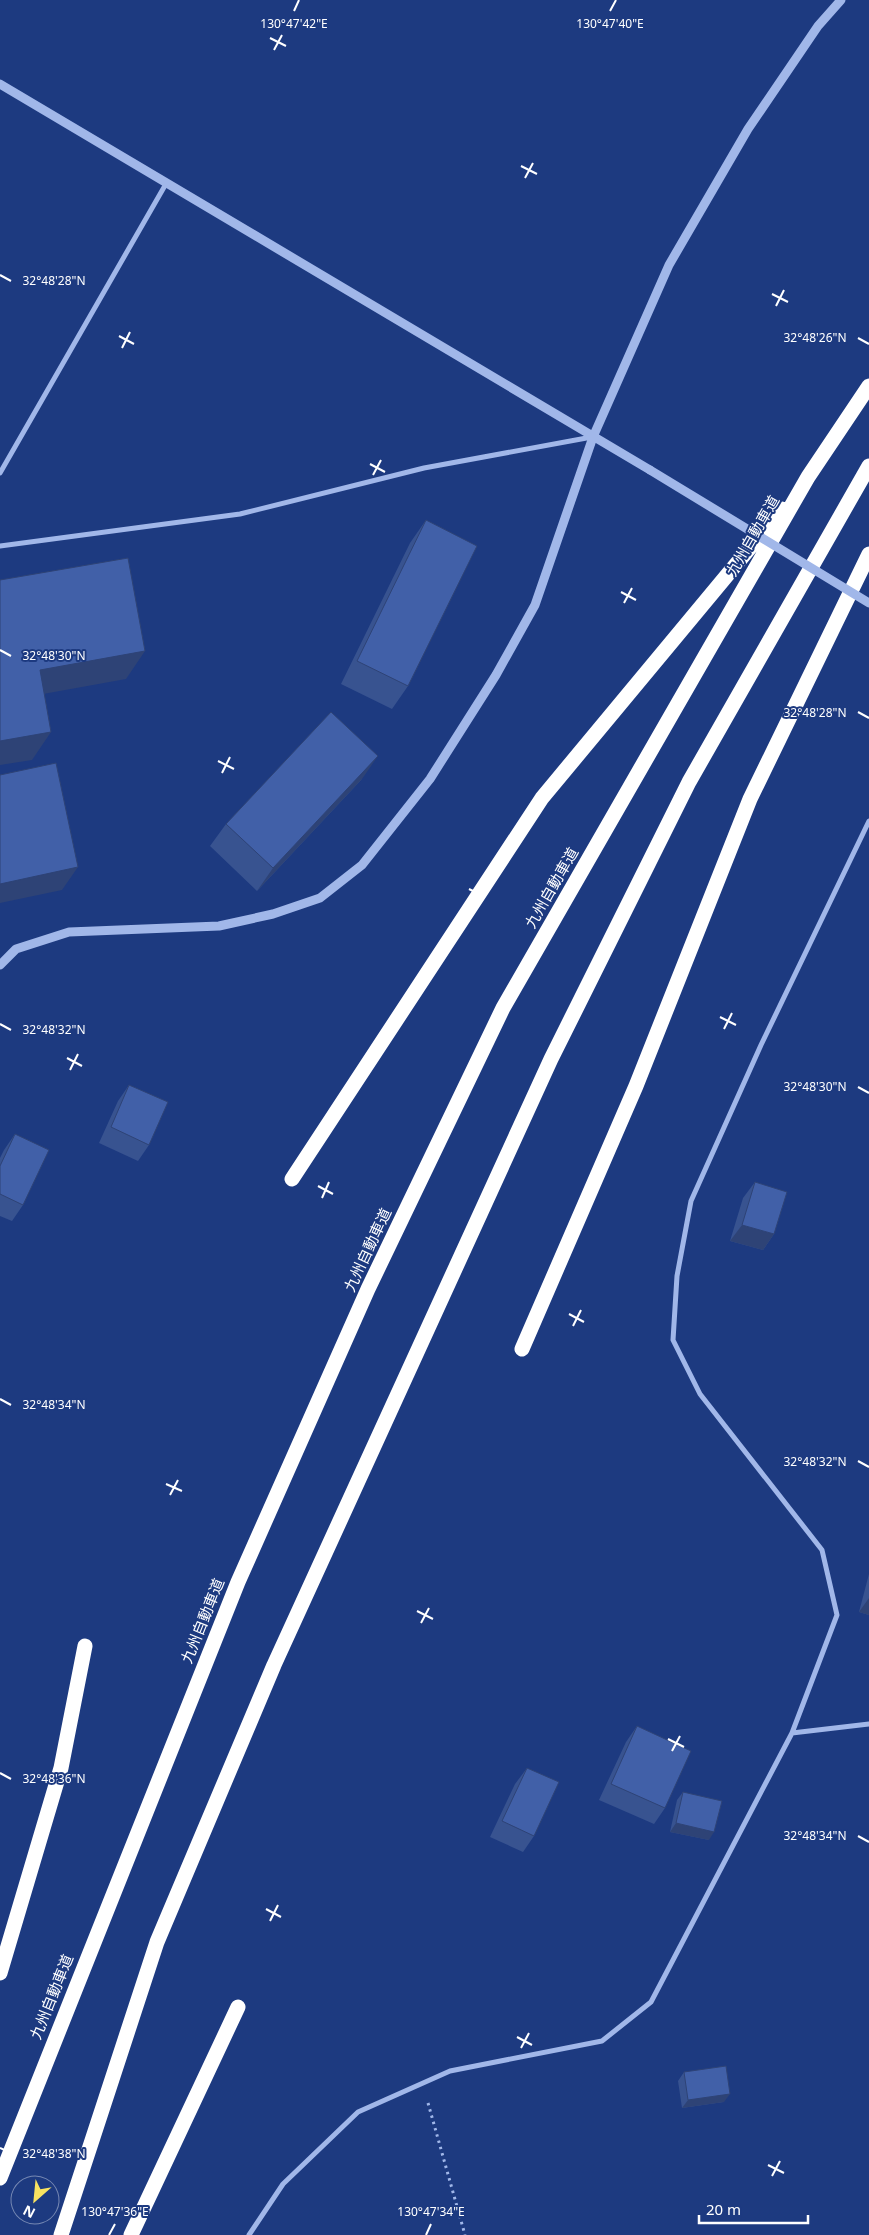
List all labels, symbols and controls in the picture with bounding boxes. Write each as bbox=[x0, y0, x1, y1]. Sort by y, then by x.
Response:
text: 130°47'42"E bbox=[260, 15, 328, 32]
text: 130°47'40"E bbox=[576, 15, 644, 32]
text: 32°48'28"N bbox=[22, 272, 86, 289]
text: 32°48'26"N bbox=[783, 329, 847, 346]
street label: 九州自動車道 bbox=[721, 492, 783, 579]
text: 32°48'30"N bbox=[22, 647, 86, 664]
text: 32°48'28"N bbox=[783, 704, 847, 721]
street label: 九州自動車道 bbox=[520, 844, 582, 931]
text: 32°48'32"N bbox=[22, 1021, 86, 1038]
text: 32°48'30"N bbox=[783, 1078, 847, 1095]
street label: 九州自動車道 bbox=[339, 1205, 395, 1295]
text: 32°48'34"N bbox=[22, 1396, 86, 1413]
text: 32°48'32"N bbox=[783, 1453, 847, 1470]
street label: 九州自動車道 bbox=[176, 1575, 228, 1666]
text: 32°48'36"N bbox=[22, 1770, 86, 1787]
text: 32°48'34"N bbox=[783, 1827, 847, 1844]
street label: 九州自動車道 bbox=[25, 1951, 77, 2042]
text: 32°48'38"N bbox=[22, 2145, 86, 2162]
north arrow bbox=[10, 2175, 60, 2225]
scale bar bbox=[699, 2192, 808, 2224]
text: 20 m bbox=[706, 2199, 741, 2219]
text: N bbox=[19, 2201, 38, 2223]
text: 130°47'36"E bbox=[81, 2203, 149, 2220]
text: 130°47'34"E bbox=[397, 2203, 465, 2220]

